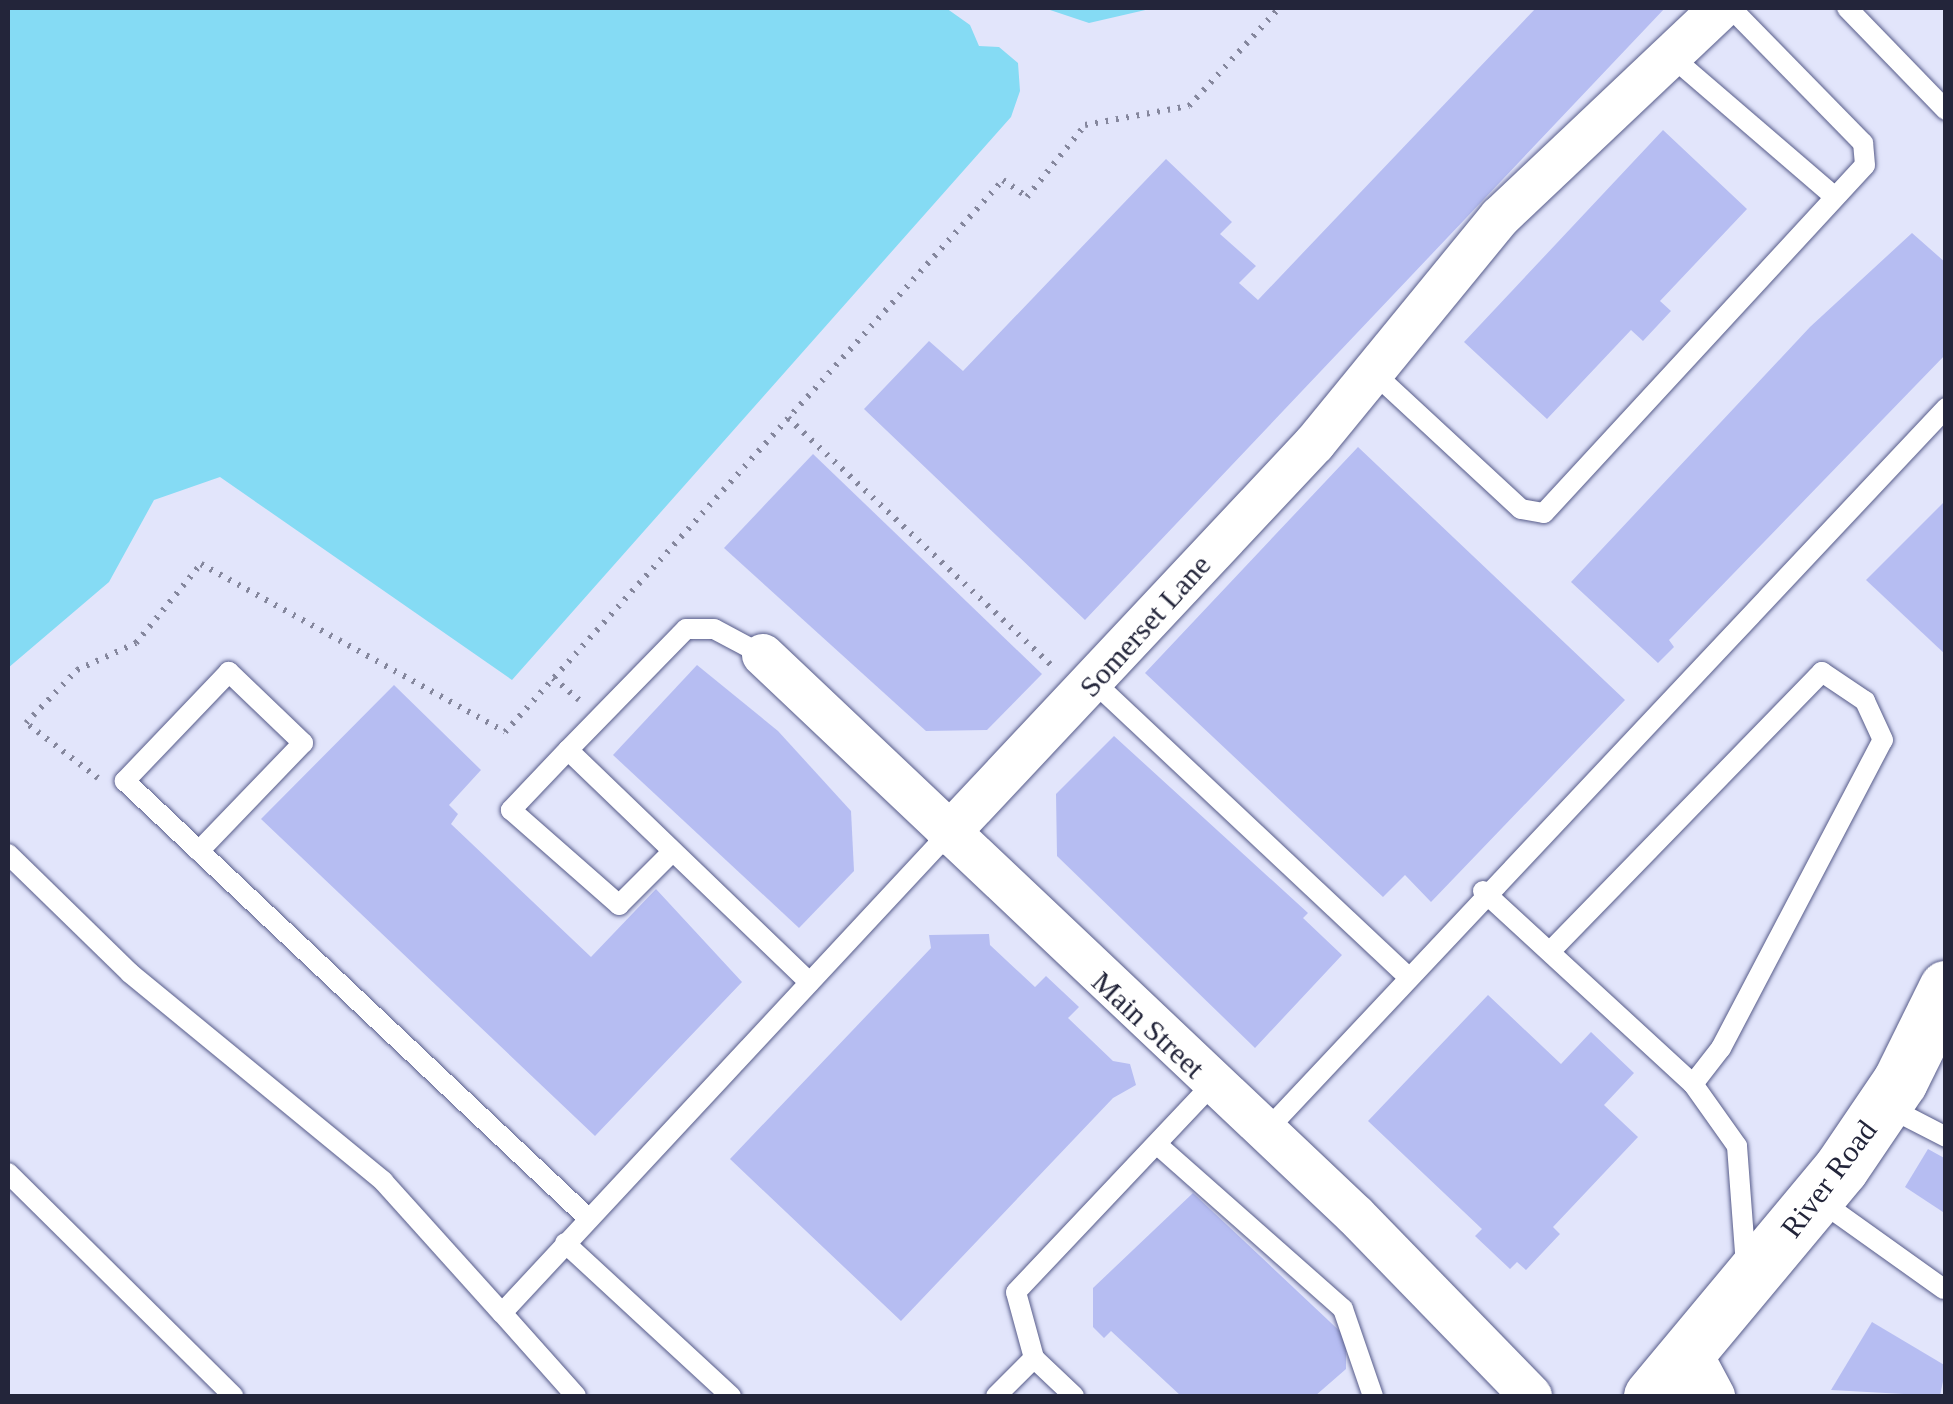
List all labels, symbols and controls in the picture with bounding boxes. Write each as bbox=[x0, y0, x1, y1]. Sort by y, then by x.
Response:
street label: Somerset Lane bbox=[1072, 547, 1218, 705]
street label: Main Street bbox=[1084, 964, 1212, 1086]
street label: River Road bbox=[1773, 1113, 1885, 1245]

